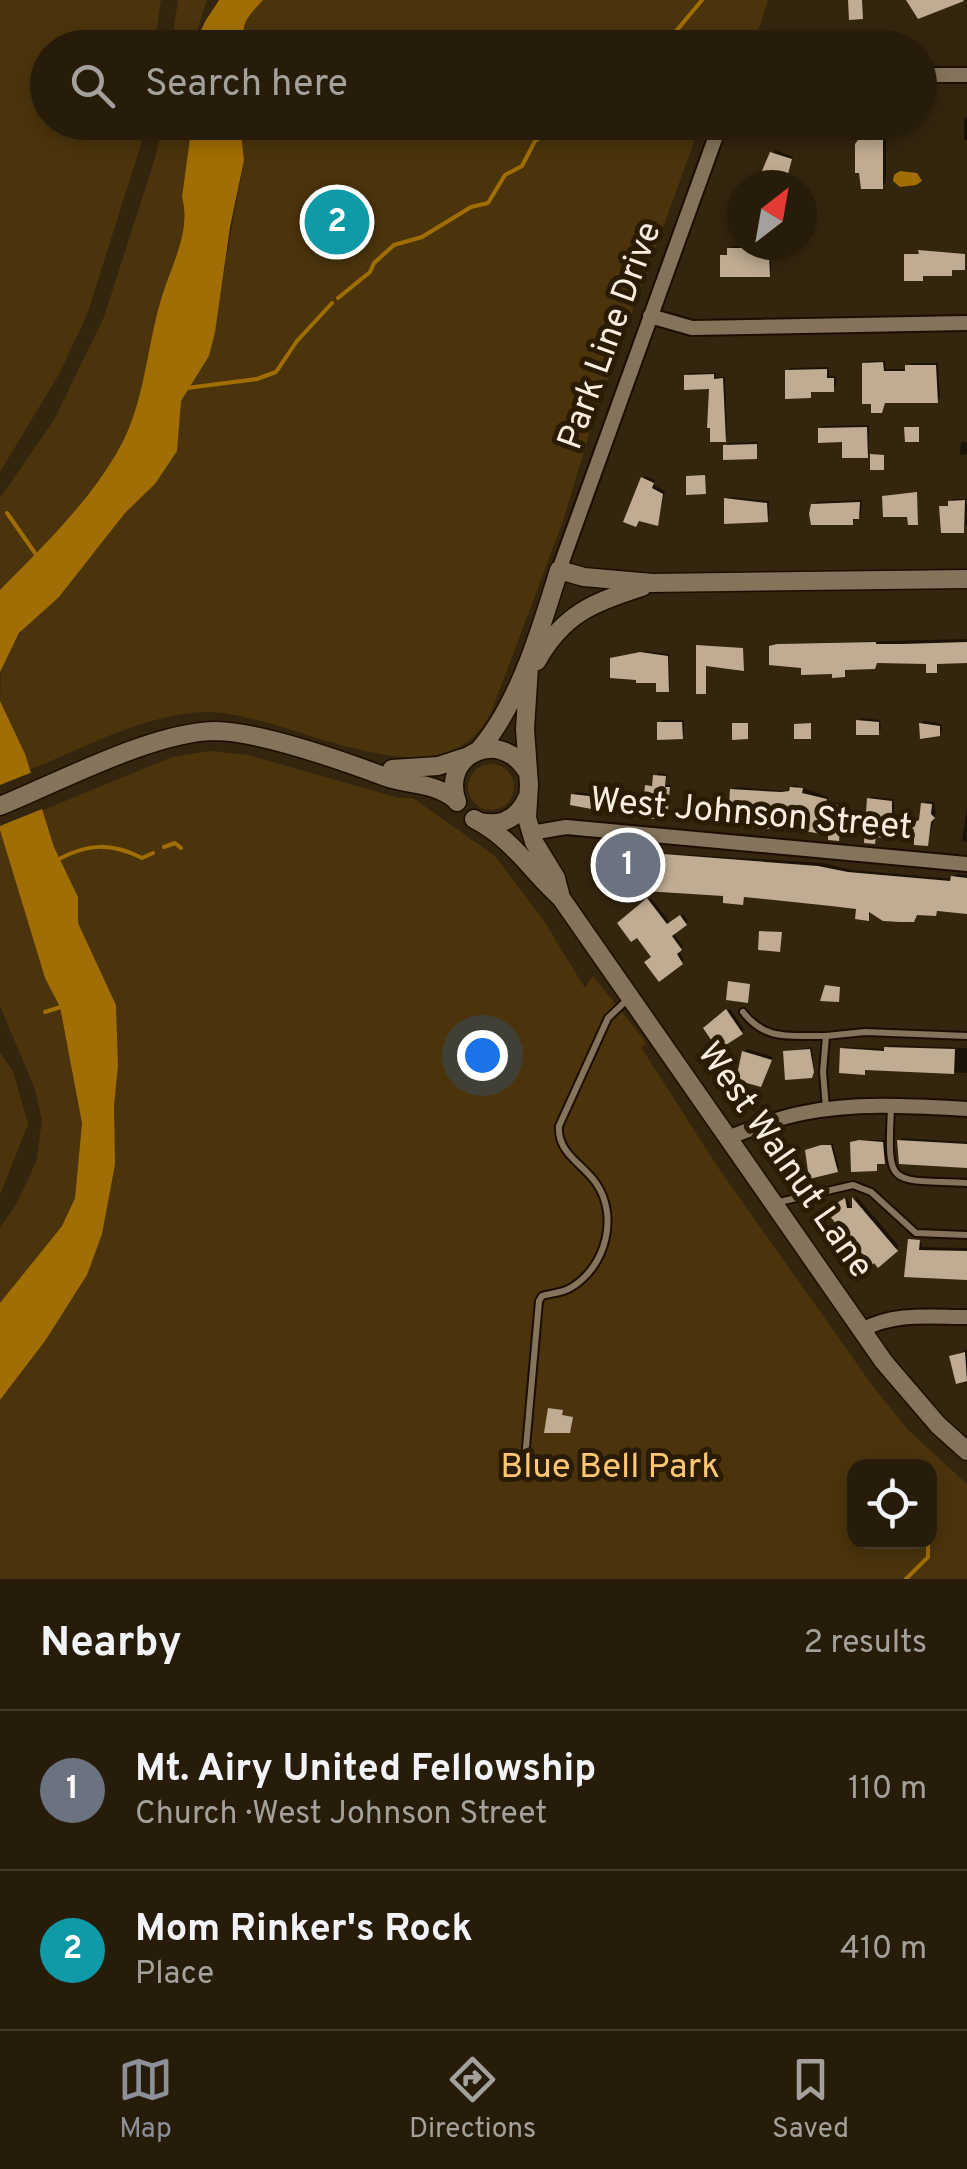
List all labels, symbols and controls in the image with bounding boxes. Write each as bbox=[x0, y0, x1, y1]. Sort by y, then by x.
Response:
search box bbox=[30, 30, 937, 140]
icon: search bbox=[65, 58, 120, 113]
text: Search here bbox=[145, 61, 348, 110]
north arrow bbox=[727, 170, 817, 260]
pin: 2 bbox=[304, 184, 370, 260]
street label: Park Line Drive bbox=[549, 216, 673, 456]
street label: West Johnson Street bbox=[588, 779, 914, 851]
pin: 1 bbox=[596, 828, 660, 902]
your location bbox=[457, 1030, 508, 1081]
street label: West Walnut Lane bbox=[686, 1034, 882, 1288]
park label: Blue Bell Park bbox=[500, 1446, 720, 1490]
map controls bbox=[847, 1459, 937, 1549]
button: locate bbox=[847, 1459, 937, 1549]
text: Nearby bbox=[40, 1618, 182, 1671]
text: 2 results bbox=[803, 1624, 927, 1664]
text: Mt. Airy United Fellowship bbox=[135, 1746, 596, 1795]
text: 1 bbox=[66, 1770, 79, 1810]
text: 110 m bbox=[848, 1770, 927, 1810]
text: Church · West Johnson Street bbox=[135, 1795, 547, 1835]
text: Mom Rinker's Rock bbox=[135, 1906, 473, 1955]
text: 2 bbox=[63, 1930, 82, 1970]
text: 410 m bbox=[840, 1930, 927, 1970]
text: Place bbox=[135, 1955, 214, 1995]
tab: Map bbox=[118, 2052, 173, 2148]
tab: Directions bbox=[409, 2052, 536, 2148]
tab: Saved bbox=[772, 2052, 849, 2148]

